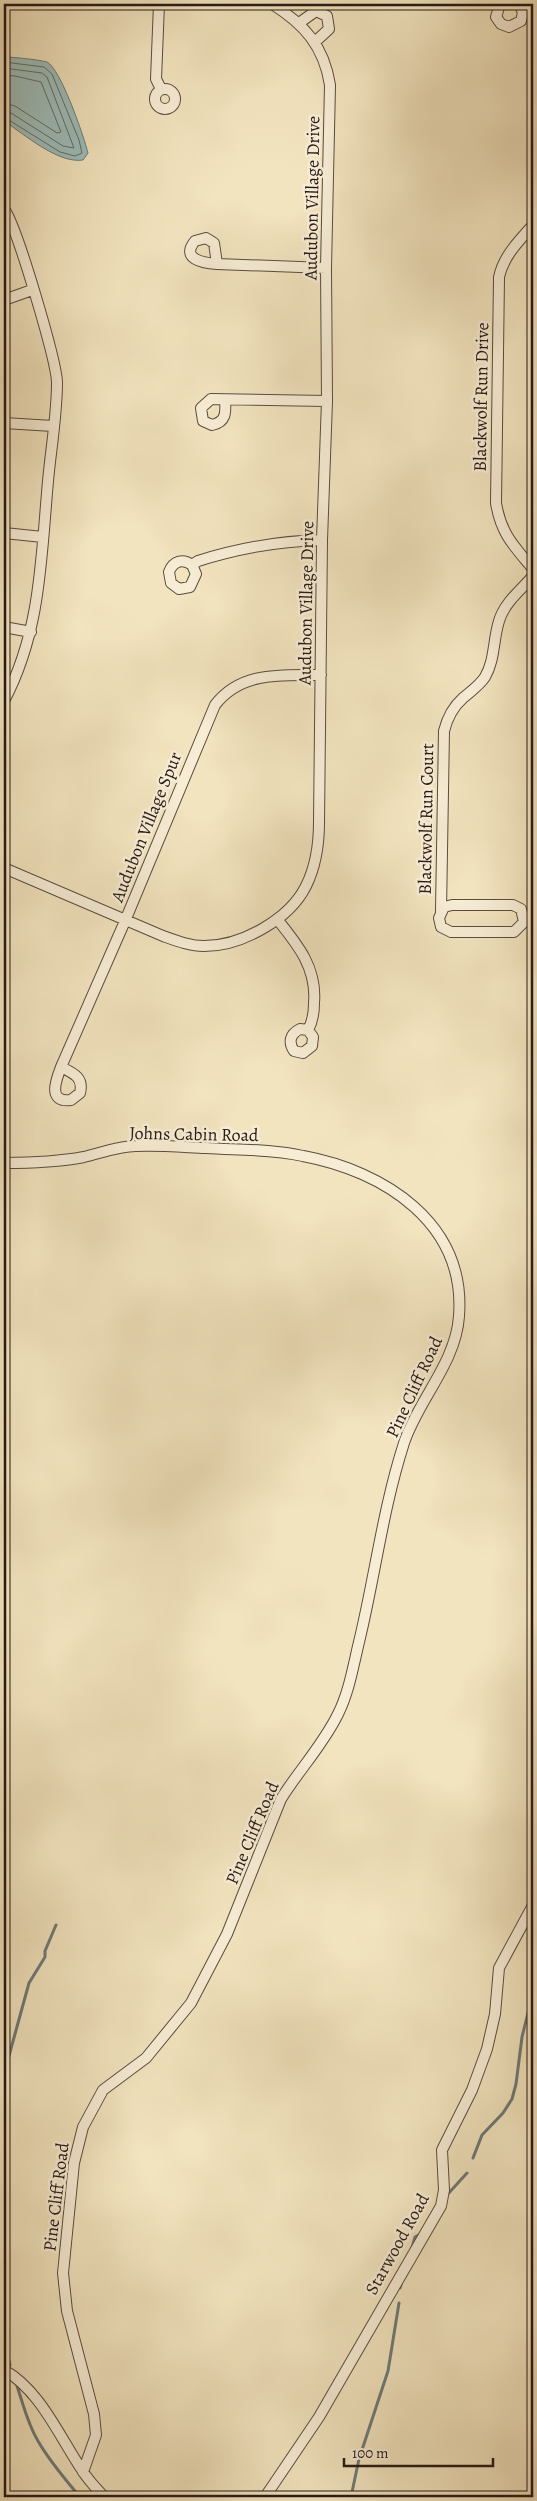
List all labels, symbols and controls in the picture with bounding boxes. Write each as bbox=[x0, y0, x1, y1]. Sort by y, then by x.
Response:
street label: Audubon Village Drive bbox=[299, 116, 325, 281]
street label: Blackwolf Run Drive bbox=[468, 322, 494, 472]
street label: Audubon Village Drive bbox=[293, 521, 319, 686]
street label: Blackwolf Run Court bbox=[413, 743, 439, 895]
street label: Audubon Village Spur bbox=[105, 748, 187, 906]
street label: Johns Cabin Road bbox=[129, 1121, 259, 1147]
street label: Pine Cliff Road bbox=[380, 1332, 448, 1442]
street label: Pine Cliff Road bbox=[220, 1778, 285, 1888]
street label: Pine Cliff Road bbox=[37, 2141, 75, 2253]
street label: Starwood Road bbox=[359, 2189, 435, 2299]
scale bar bbox=[344, 2436, 493, 2468]
text: 100 m bbox=[352, 2443, 389, 2463]

